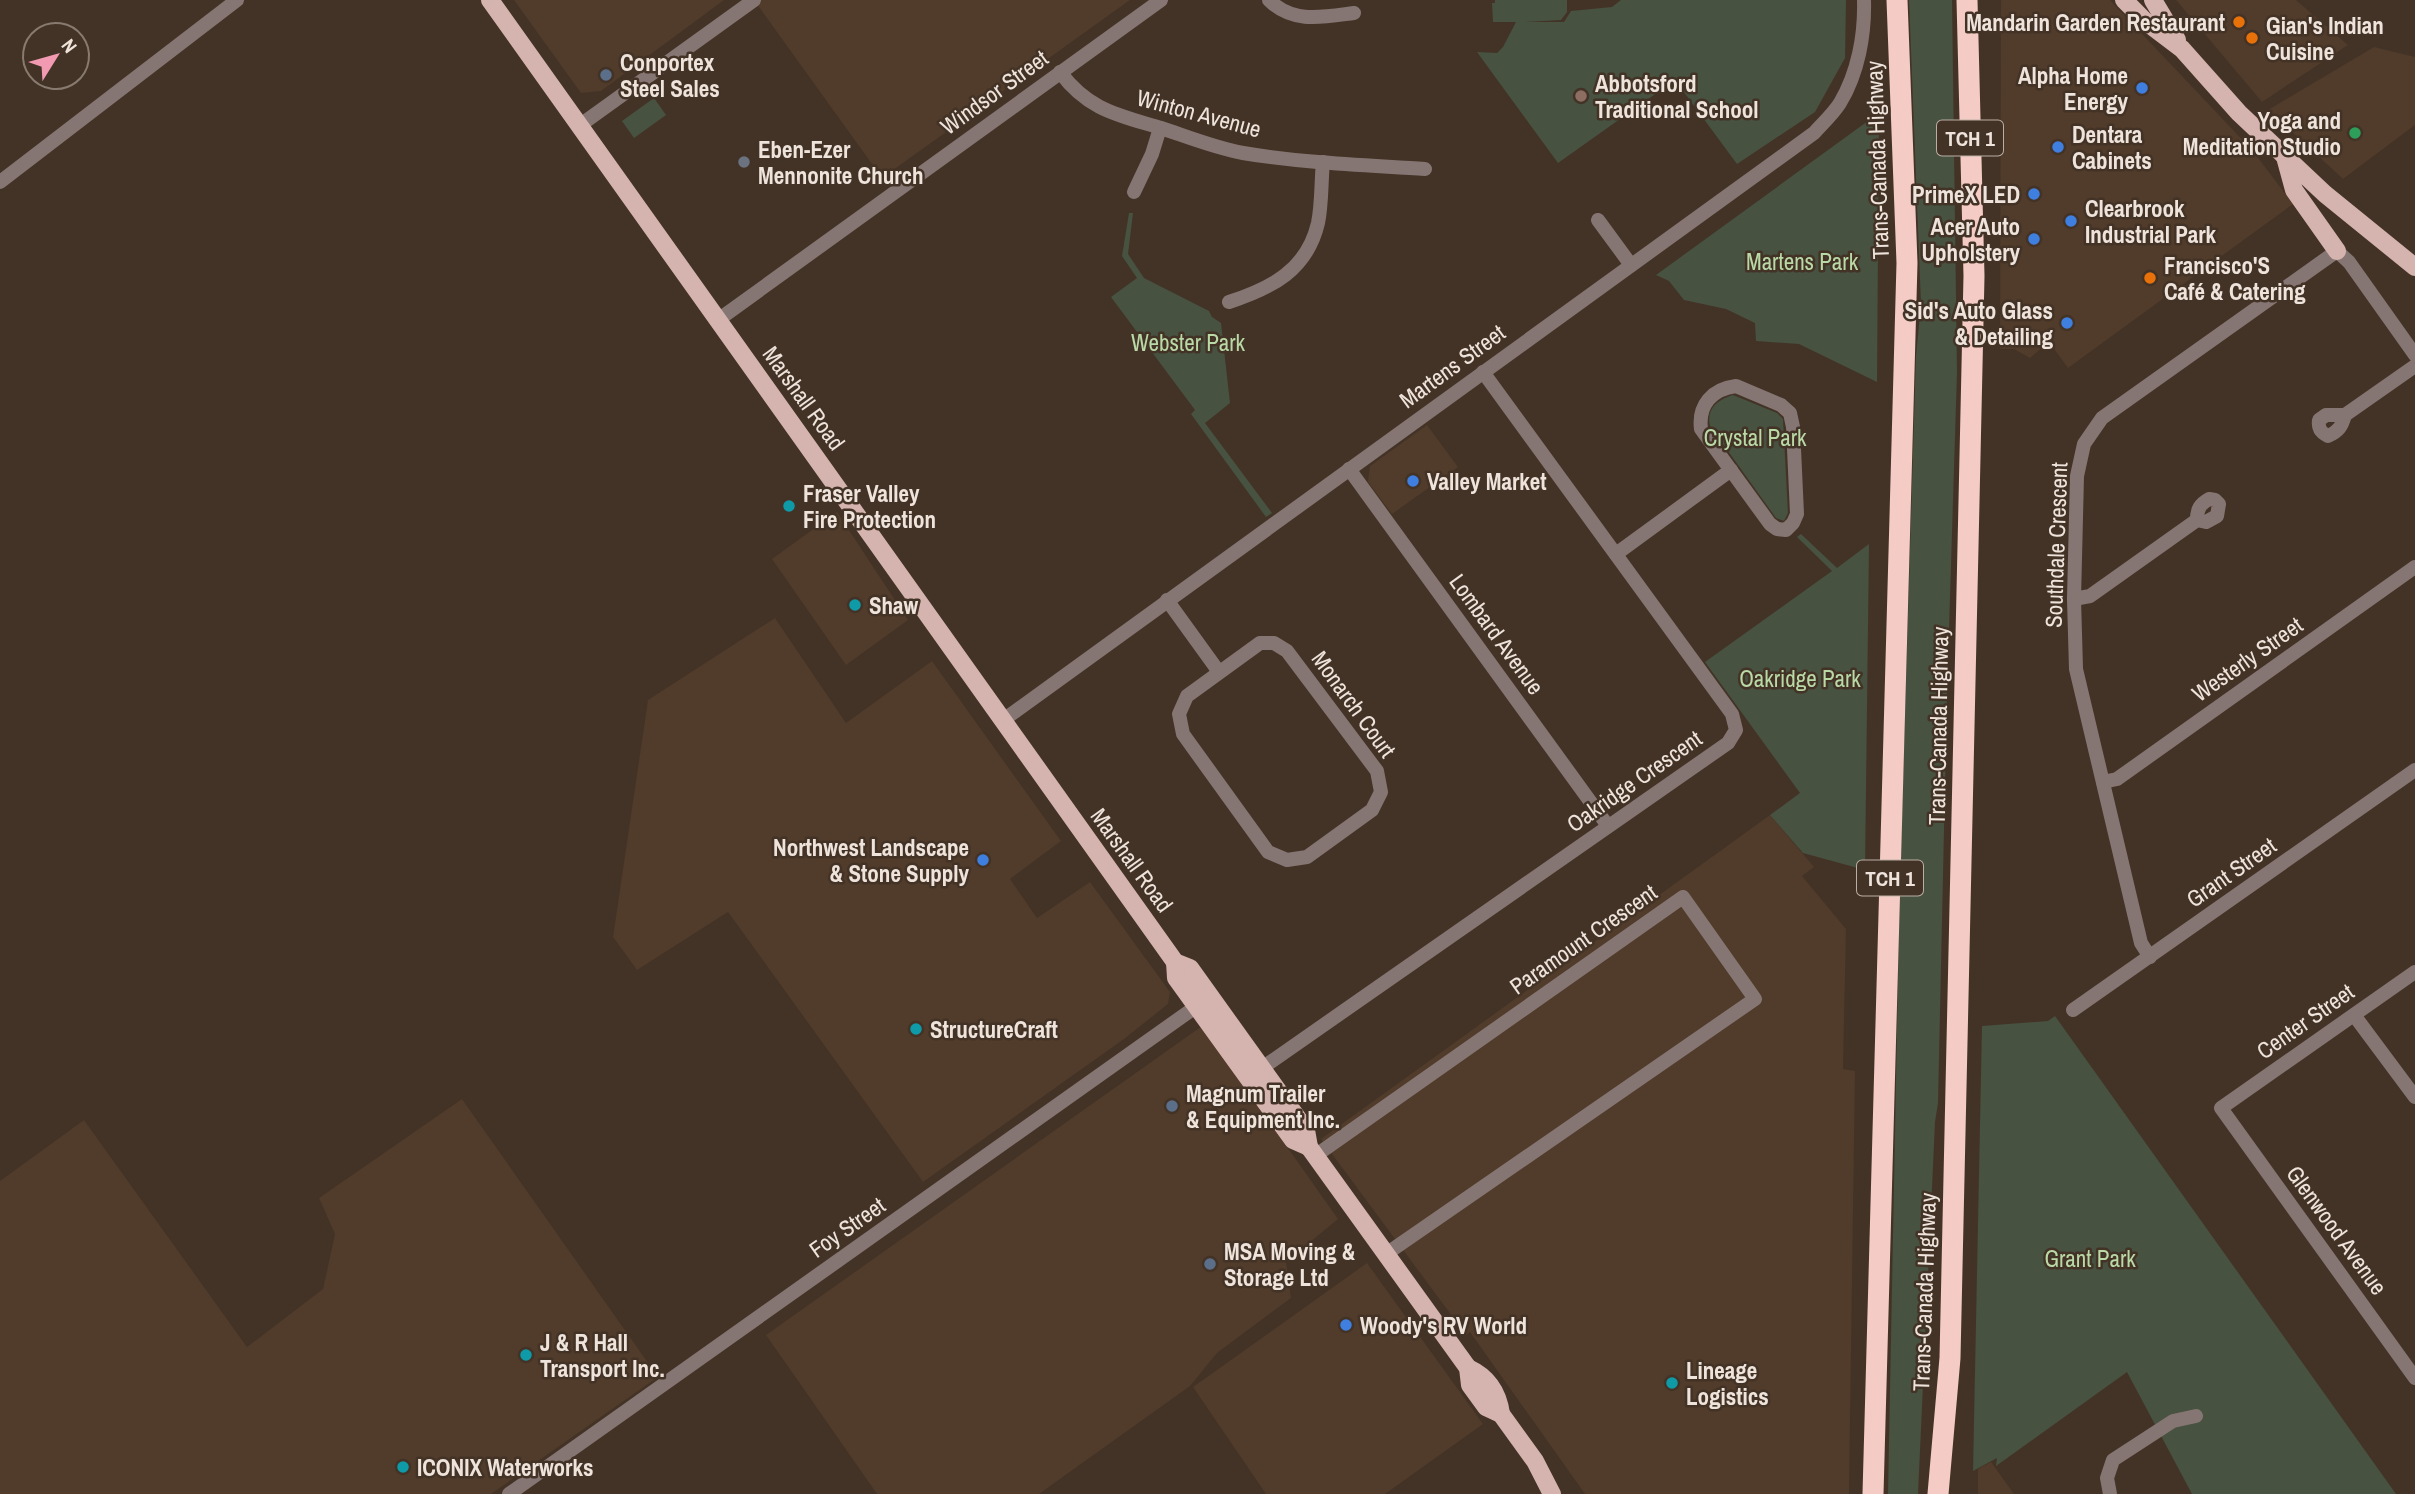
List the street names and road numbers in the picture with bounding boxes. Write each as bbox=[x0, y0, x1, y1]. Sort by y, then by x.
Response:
street label: Windsor Street bbox=[934, 42, 1054, 142]
street label: Trans-Canada Highway bbox=[1858, 60, 1896, 260]
street label: Winton Avenue bbox=[1133, 82, 1265, 144]
road number: TCH 1 bbox=[1937, 120, 2003, 156]
street label: Martens Street bbox=[1393, 317, 1511, 415]
street label: Marshall Road bbox=[756, 340, 852, 456]
street label: Southdale Crescent bbox=[2038, 462, 2074, 628]
street label: Lombard Avenue bbox=[1443, 567, 1551, 701]
street label: Westerly Street bbox=[2185, 609, 2309, 709]
street label: Trans-Canada Highway bbox=[1921, 626, 1955, 825]
street label: Monarch Court bbox=[1305, 644, 1403, 764]
street label: Oakridge Crescent bbox=[1560, 723, 1708, 839]
street label: Marshall Road bbox=[1084, 802, 1180, 918]
street label: Grant Street bbox=[2180, 830, 2282, 914]
road number: TCH 1 bbox=[1857, 860, 1923, 896]
street label: Paramount Crescent bbox=[1503, 877, 1663, 1001]
street label: Center Street bbox=[2250, 976, 2360, 1066]
street label: Glenwood Avenue bbox=[2280, 1159, 2394, 1301]
street label: Foy Street bbox=[803, 1190, 891, 1264]
street label: Trans-Canada Highway bbox=[1905, 1192, 1943, 1392]

